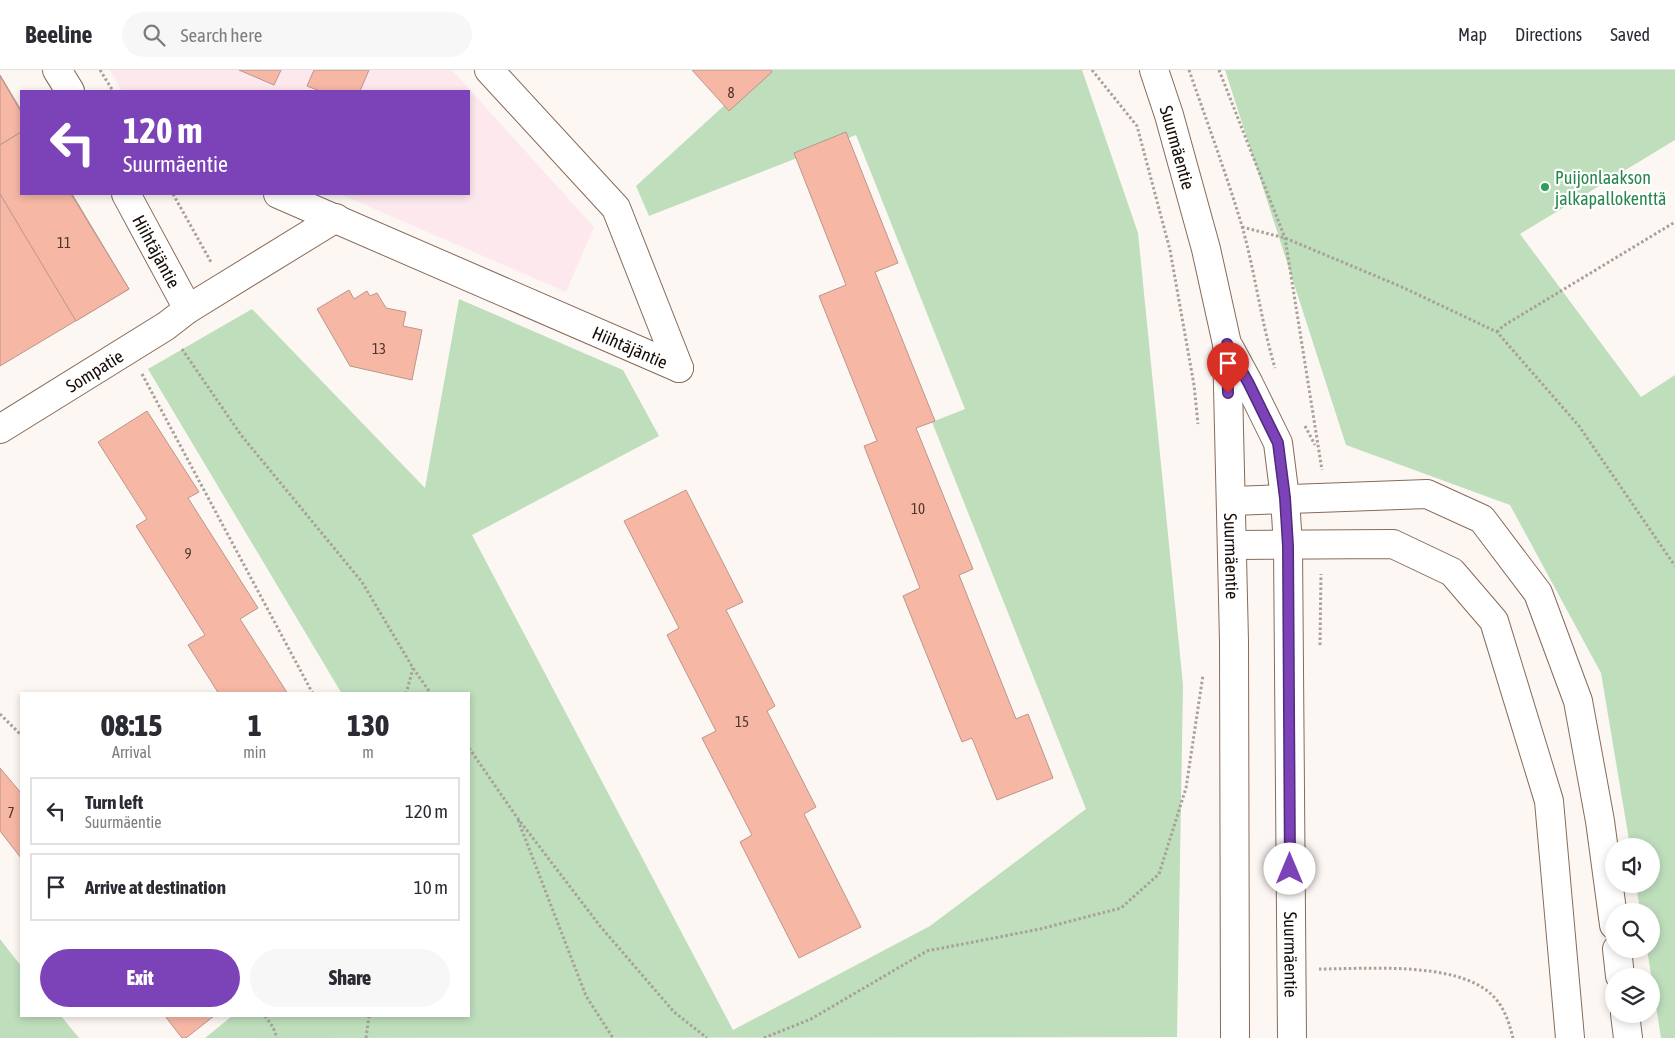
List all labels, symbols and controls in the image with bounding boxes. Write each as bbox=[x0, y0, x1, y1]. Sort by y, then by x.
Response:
search box bbox=[122, 12, 472, 57]
text: Beeline bbox=[25, 21, 92, 48]
icon: search bbox=[140, 21, 168, 49]
text: Search here bbox=[180, 24, 262, 46]
text: Map bbox=[1458, 24, 1487, 45]
text: Directions bbox=[1515, 24, 1582, 45]
text: Saved bbox=[1610, 24, 1650, 45]
house number: 8 bbox=[727, 84, 735, 101]
street label: Suurmäentie bbox=[1156, 103, 1200, 192]
icon: left bbox=[40, 110, 105, 175]
text: 120 m bbox=[123, 110, 202, 150]
text: Suurmäentie bbox=[123, 151, 228, 177]
place label: Puijonlaakson jalkapallokenttä bbox=[1554, 167, 1667, 209]
marker: Puijonlaakson jalkapallokenttä bbox=[1539, 181, 1551, 193]
street label: Hiihtäjäntie bbox=[129, 211, 185, 291]
house number: 11 bbox=[57, 234, 71, 251]
street label: Hiihtäjäntie bbox=[589, 321, 671, 372]
house number: 13 bbox=[372, 340, 386, 357]
pin bbox=[1207, 342, 1249, 393]
street label: Sompatie bbox=[62, 345, 127, 396]
icon: arrive bbox=[1214, 349, 1242, 377]
house number: 10 bbox=[911, 500, 925, 517]
street label: Suurmäentie bbox=[1220, 513, 1244, 599]
house number: 9 bbox=[184, 545, 192, 562]
text: 08:15 bbox=[101, 708, 162, 742]
text: 1 bbox=[248, 708, 262, 742]
text: 130 bbox=[347, 708, 389, 742]
house number: 15 bbox=[735, 713, 749, 730]
text: Arrival bbox=[112, 743, 151, 761]
text: min bbox=[243, 743, 266, 761]
text: m bbox=[362, 743, 374, 761]
text: Turn left bbox=[85, 791, 143, 813]
icon: left bbox=[42, 797, 70, 825]
text: 120 m bbox=[405, 800, 448, 822]
house number: 7 bbox=[7, 804, 15, 821]
text: Suurmäentie bbox=[85, 813, 161, 831]
map controls bbox=[1605, 838, 1660, 1023]
button: sound bbox=[1605, 838, 1660, 893]
position arrow bbox=[1263, 842, 1315, 894]
icon: arrive bbox=[42, 873, 70, 901]
text: Arrive at destination bbox=[85, 876, 226, 898]
text: 10 m bbox=[414, 876, 448, 898]
button: search bbox=[1605, 903, 1660, 958]
street label: Suurmäentie bbox=[1280, 912, 1302, 998]
button: Exit bbox=[40, 949, 240, 1007]
button: Share bbox=[250, 949, 450, 1007]
button: layers bbox=[1605, 968, 1660, 1023]

